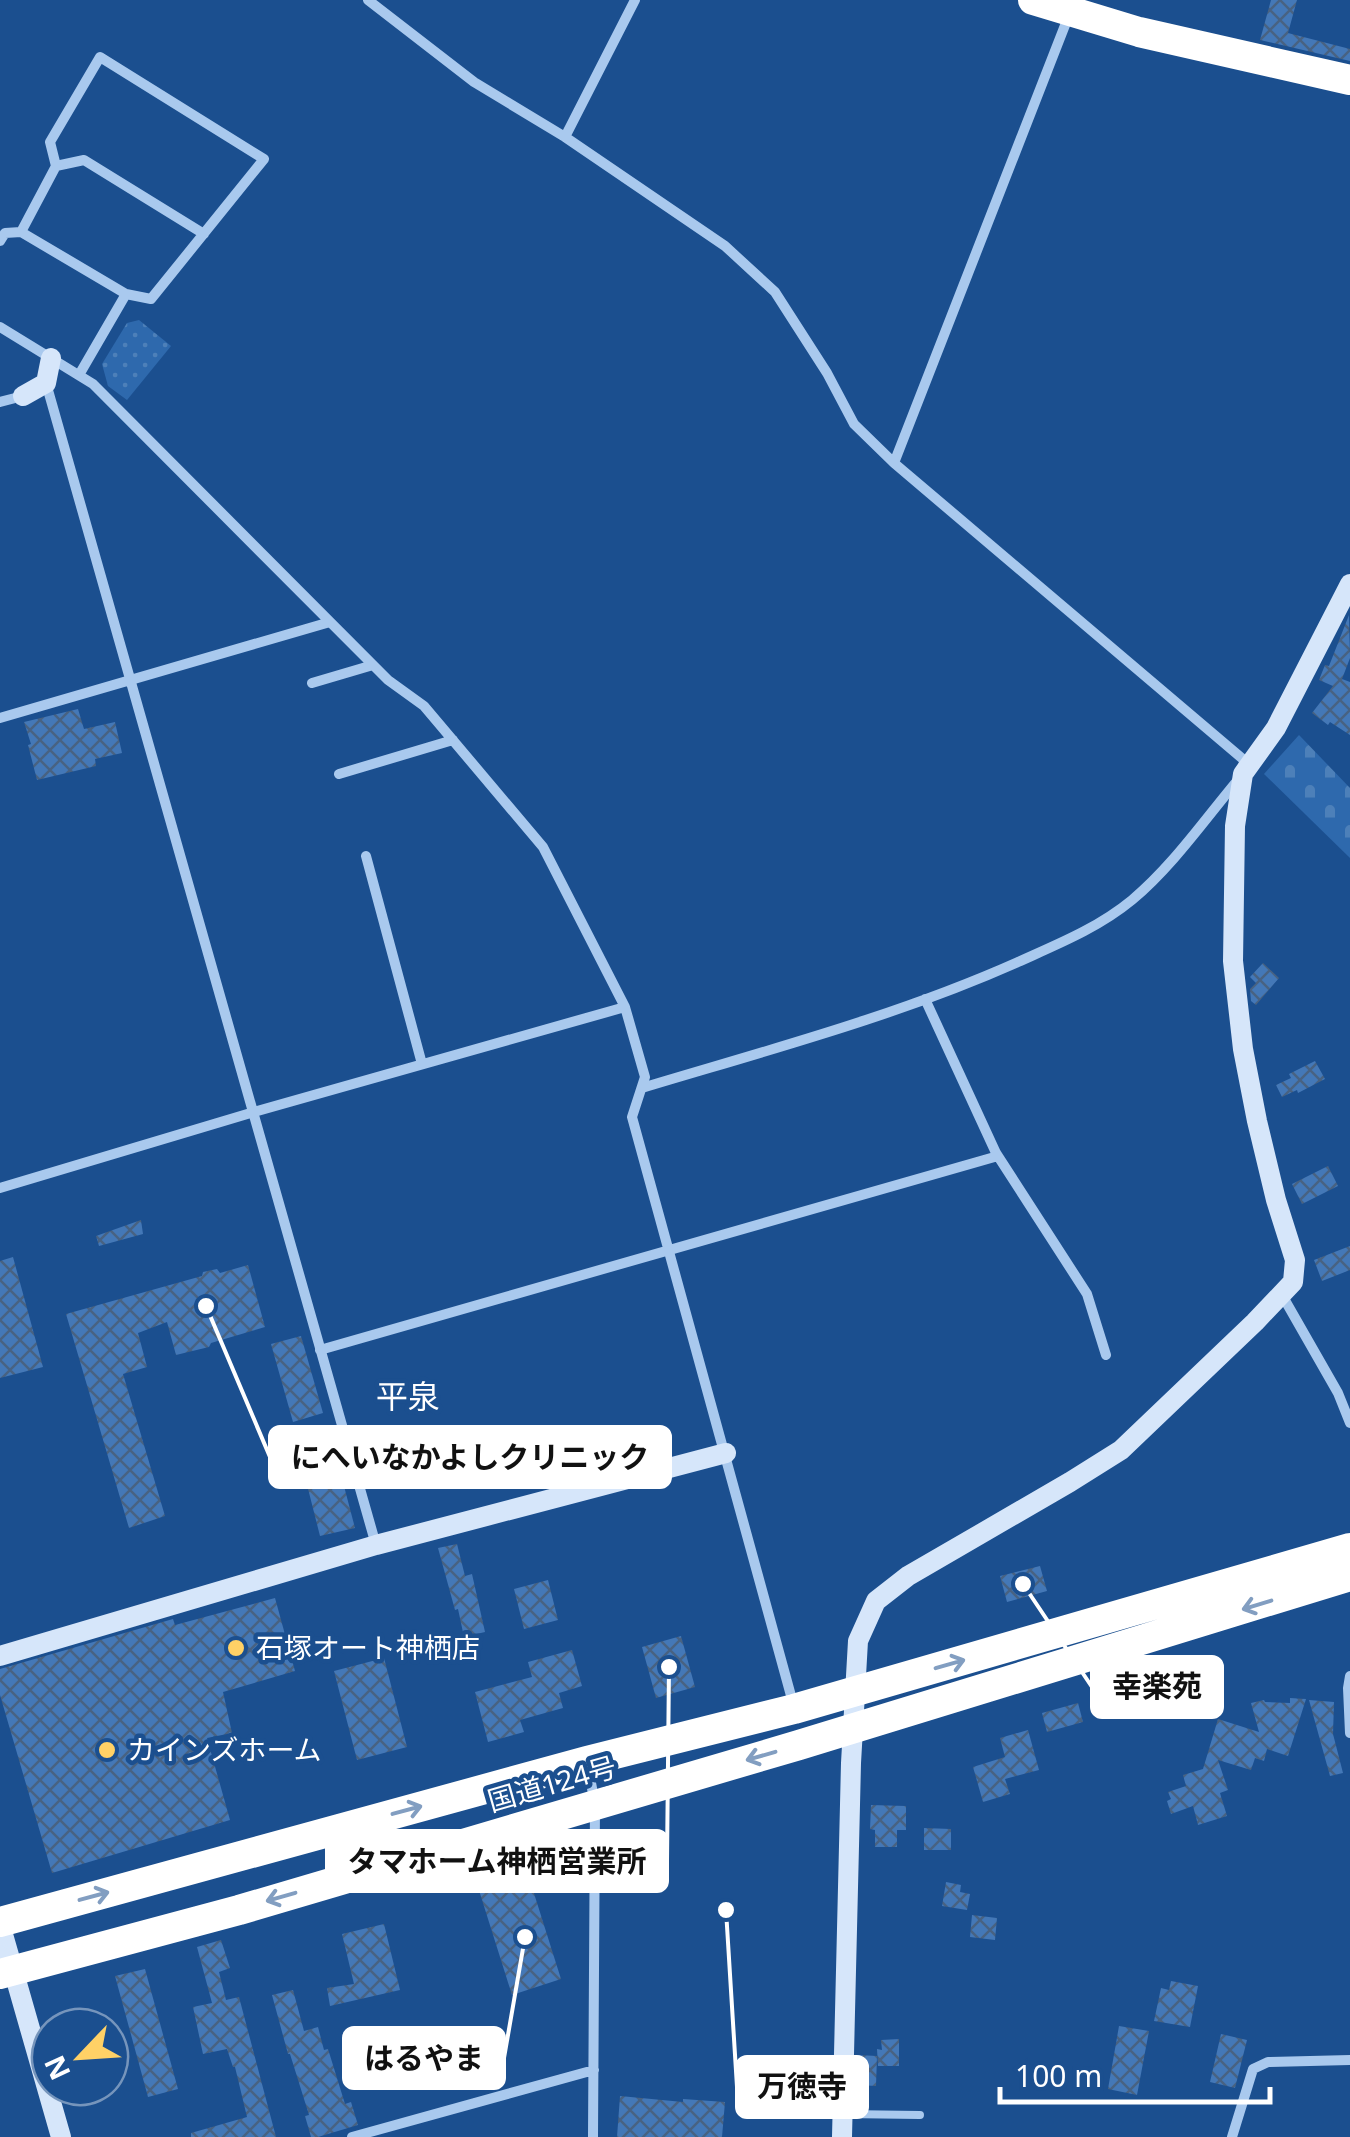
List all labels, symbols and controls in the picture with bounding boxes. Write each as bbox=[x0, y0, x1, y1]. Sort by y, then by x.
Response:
district label: 平泉 bbox=[376, 1374, 440, 1417]
callout: にへいなかよしクリニック bbox=[270, 1427, 670, 1487]
text: にへいなかよしクリニック bbox=[291, 1436, 649, 1477]
one-way arrow bbox=[1242, 1597, 1273, 1615]
place label: 石塚オート神栖店 bbox=[256, 1628, 480, 1666]
marker: 石塚オート神栖店 bbox=[225, 1637, 247, 1659]
one-way arrow bbox=[934, 1654, 965, 1672]
callout: 幸楽苑 bbox=[1092, 1657, 1222, 1717]
text: 幸楽苑 bbox=[1112, 1665, 1202, 1706]
place label: カインズホーム bbox=[127, 1730, 322, 1768]
marker: カインズホーム bbox=[96, 1739, 118, 1761]
street label: 国道124号 bbox=[483, 1747, 620, 1820]
one-way arrow bbox=[746, 1748, 777, 1767]
one-way arrow bbox=[391, 1800, 422, 1818]
callout: タマホーム神栖営業所 bbox=[327, 1831, 667, 1891]
text: タマホーム神栖営業所 bbox=[347, 1840, 647, 1881]
one-way arrow bbox=[78, 1886, 109, 1905]
one-way arrow bbox=[266, 1889, 298, 1907]
north arrow bbox=[30, 2007, 130, 2107]
callout: はるやま bbox=[344, 2028, 504, 2088]
text: はるやま bbox=[364, 2037, 484, 2078]
scale bar bbox=[1000, 2042, 1270, 2104]
text: N bbox=[34, 2050, 78, 2086]
text: 100 m bbox=[1015, 2055, 1102, 2096]
callout: 万徳寺 bbox=[737, 2057, 867, 2117]
text: 万徳寺 bbox=[757, 2065, 847, 2106]

